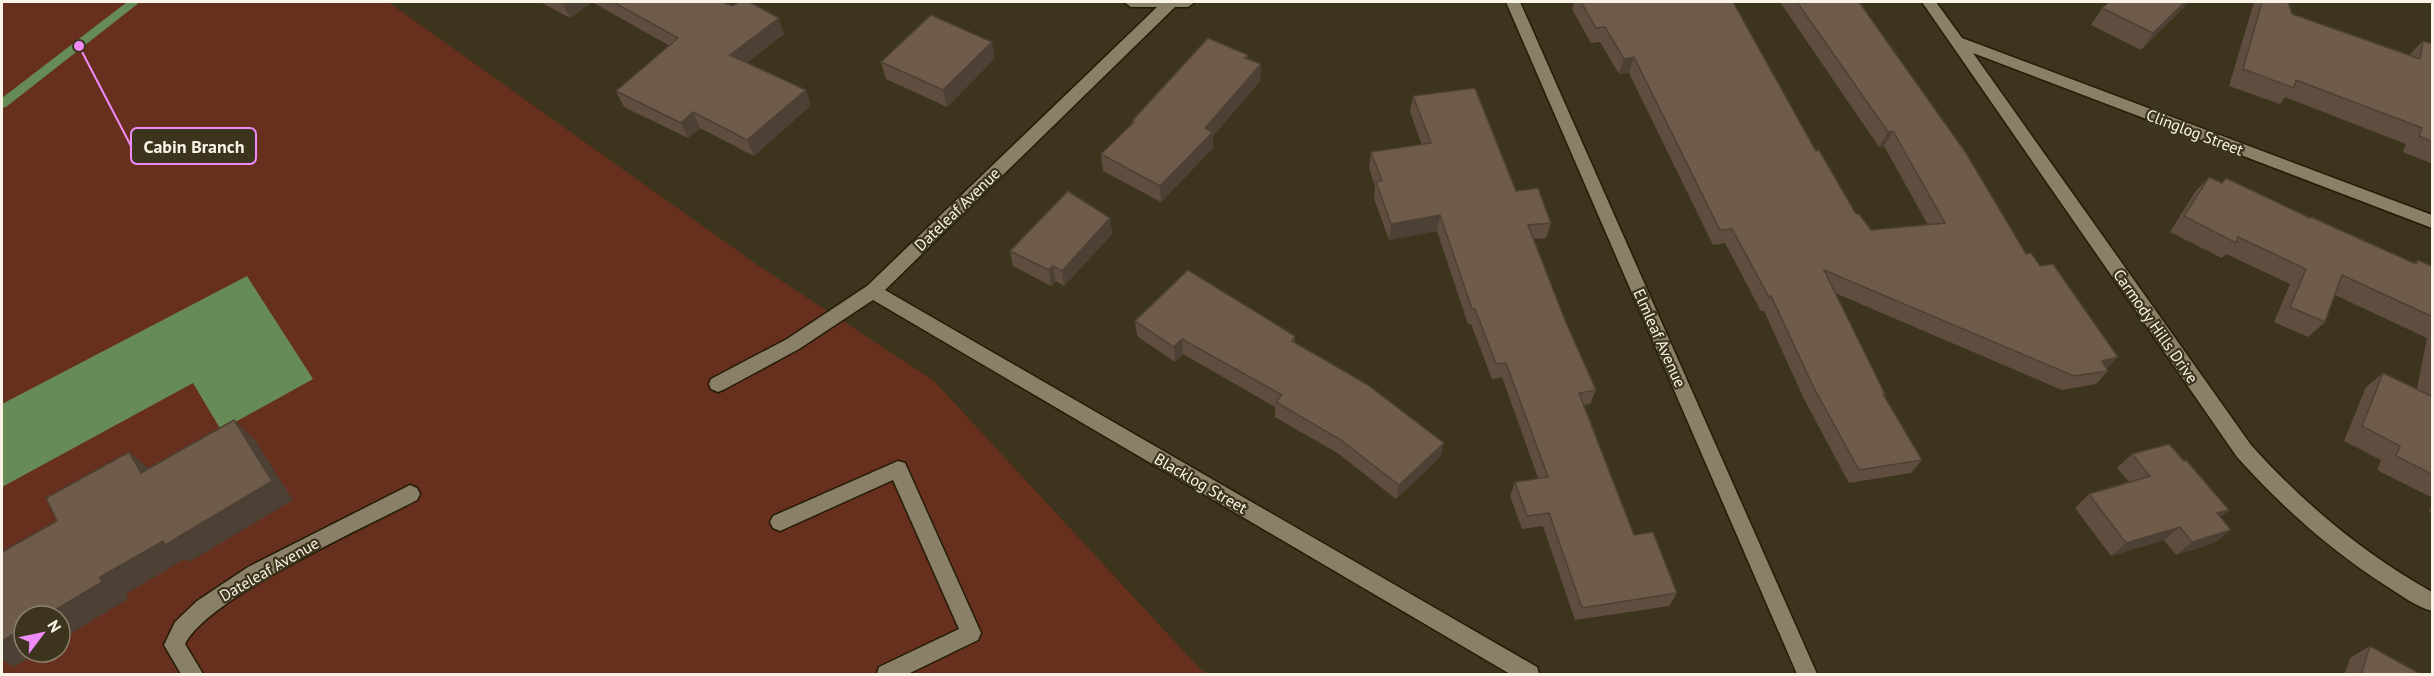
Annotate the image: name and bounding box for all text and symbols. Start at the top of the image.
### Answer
street label: Clinglog Street [2144,104,2247,160]
callout: Cabin Branch [131,128,256,164]
text: Cabin Branch [144,135,244,158]
street label: Dateleaf Avenue [910,163,1004,255]
street label: Carmody Hills Drive [2109,265,2203,387]
street label: Elmleaf Avenue [1629,286,1691,390]
street label: Blacklog Street [1151,448,1251,518]
street label: Dateleaf Avenue [216,532,322,606]
north arrow [12,604,72,664]
text: N [43,616,66,636]

